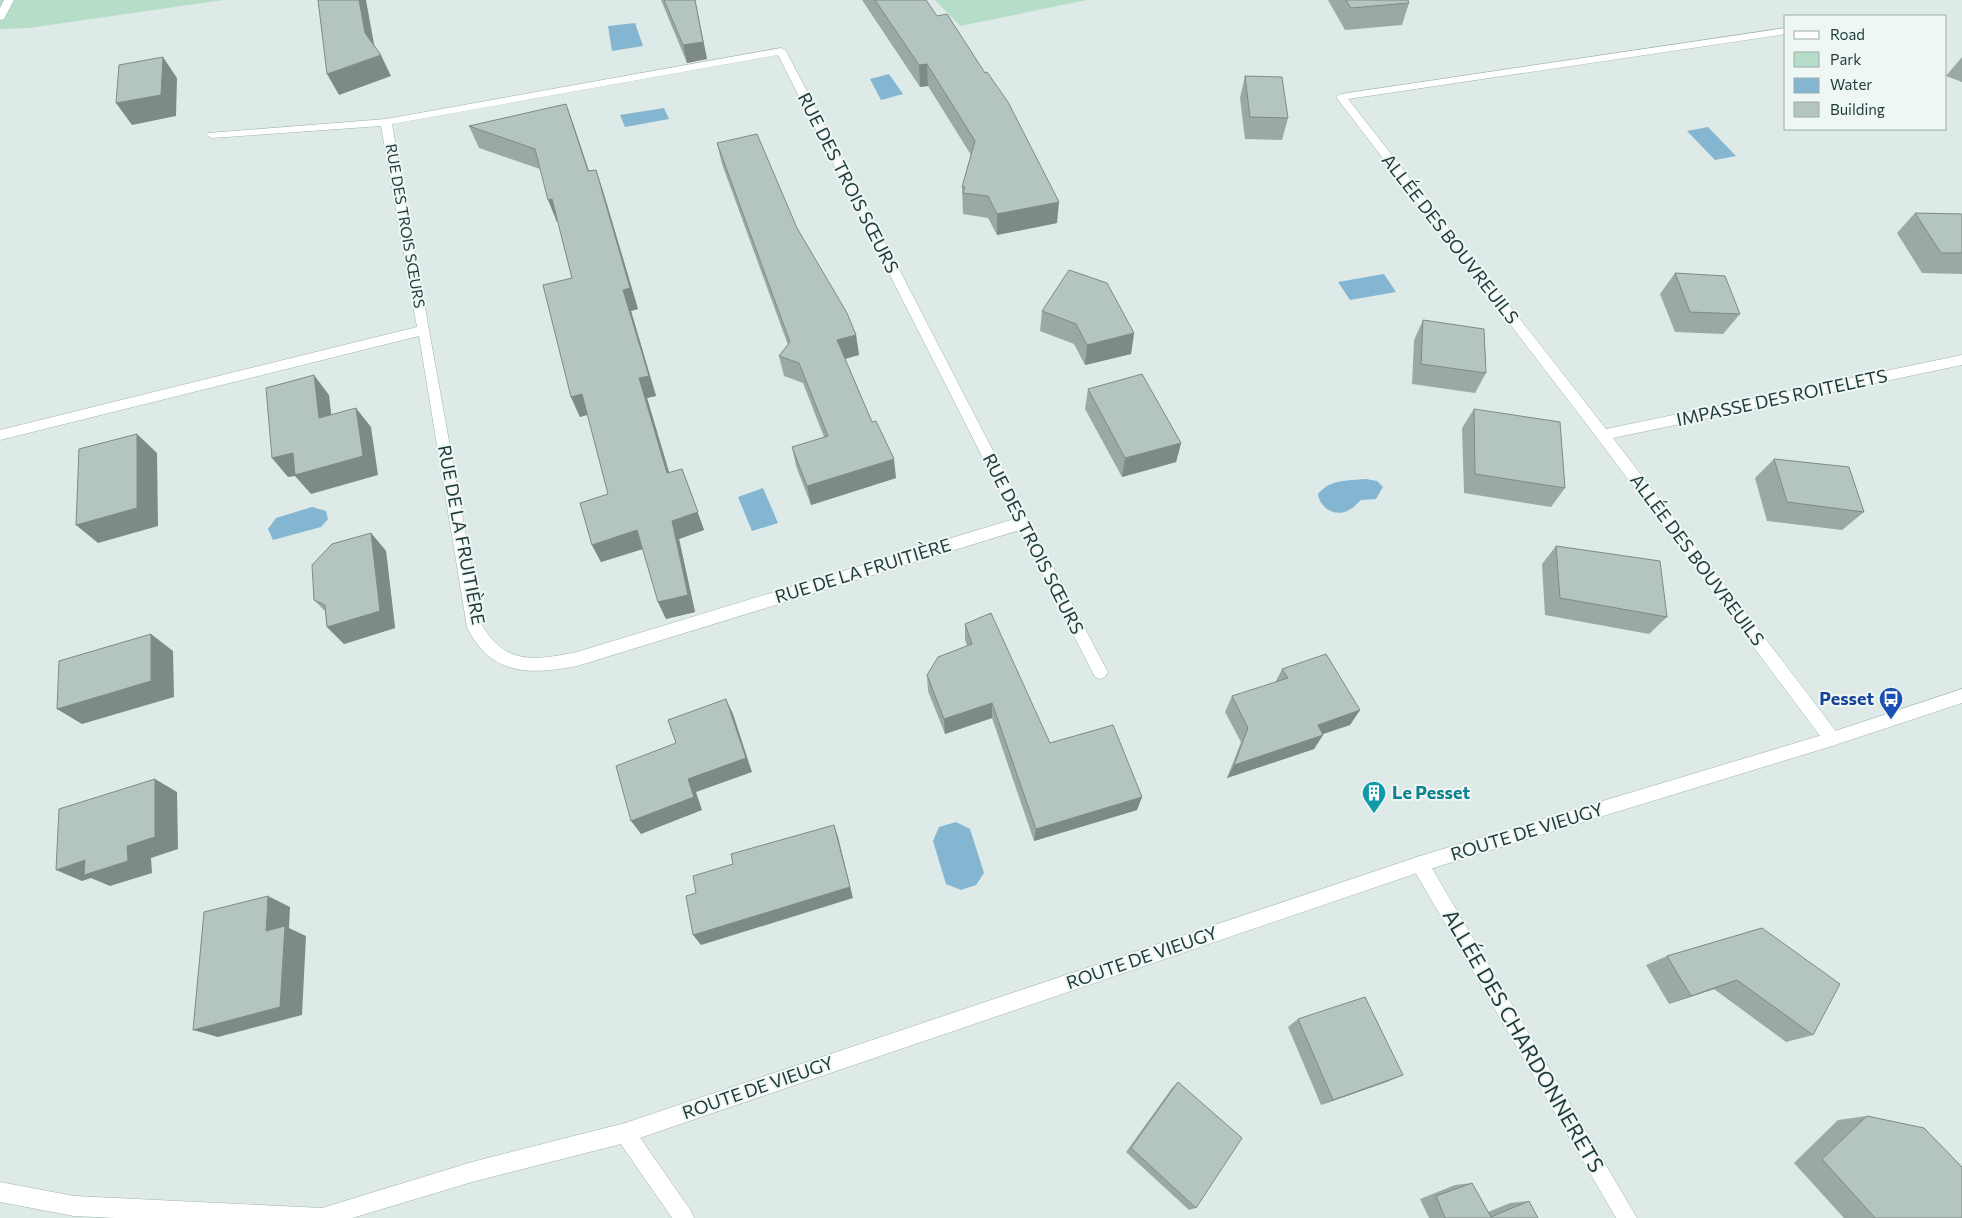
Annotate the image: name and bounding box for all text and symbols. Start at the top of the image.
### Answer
legend [1784,15,1947,130]
text: Road [1830,25,1865,43]
text: Park [1830,50,1861,68]
text: Water [1830,75,1872,93]
street label: RUE DES TROIS SŒURS [794,89,904,277]
text: Building [1830,100,1885,118]
street label: RUE DES TROIS SŒURS [383,142,429,310]
street label: ALLÉE DES BOUVREUILS [1378,149,1524,328]
street label: IMPASSE DES ROITELETS [1674,364,1889,430]
street label: RUE DE LA FRUITIÈRE [434,443,490,627]
street label: RUE DES TROIS SŒURS [979,450,1089,638]
street label: ALLÉE DES BOUVREUILS [1626,469,1770,650]
street label: RUE DE LA FRUITIÈRE [772,533,953,607]
bus stop icon: Pesset [1878,686,1904,720]
place label: Pesset [1819,687,1874,709]
building icon: Le Pesset [1361,780,1387,814]
place label: Le Pesset [1392,781,1470,803]
street label: ROUTE DE VIEUGY [1448,797,1606,865]
street label: ALLÉE DES CHARDONNERETS [1439,904,1610,1176]
street label: ROUTE DE VIEUGY [1063,921,1220,993]
street label: ROUTE DE VIEUGY [679,1051,836,1123]

